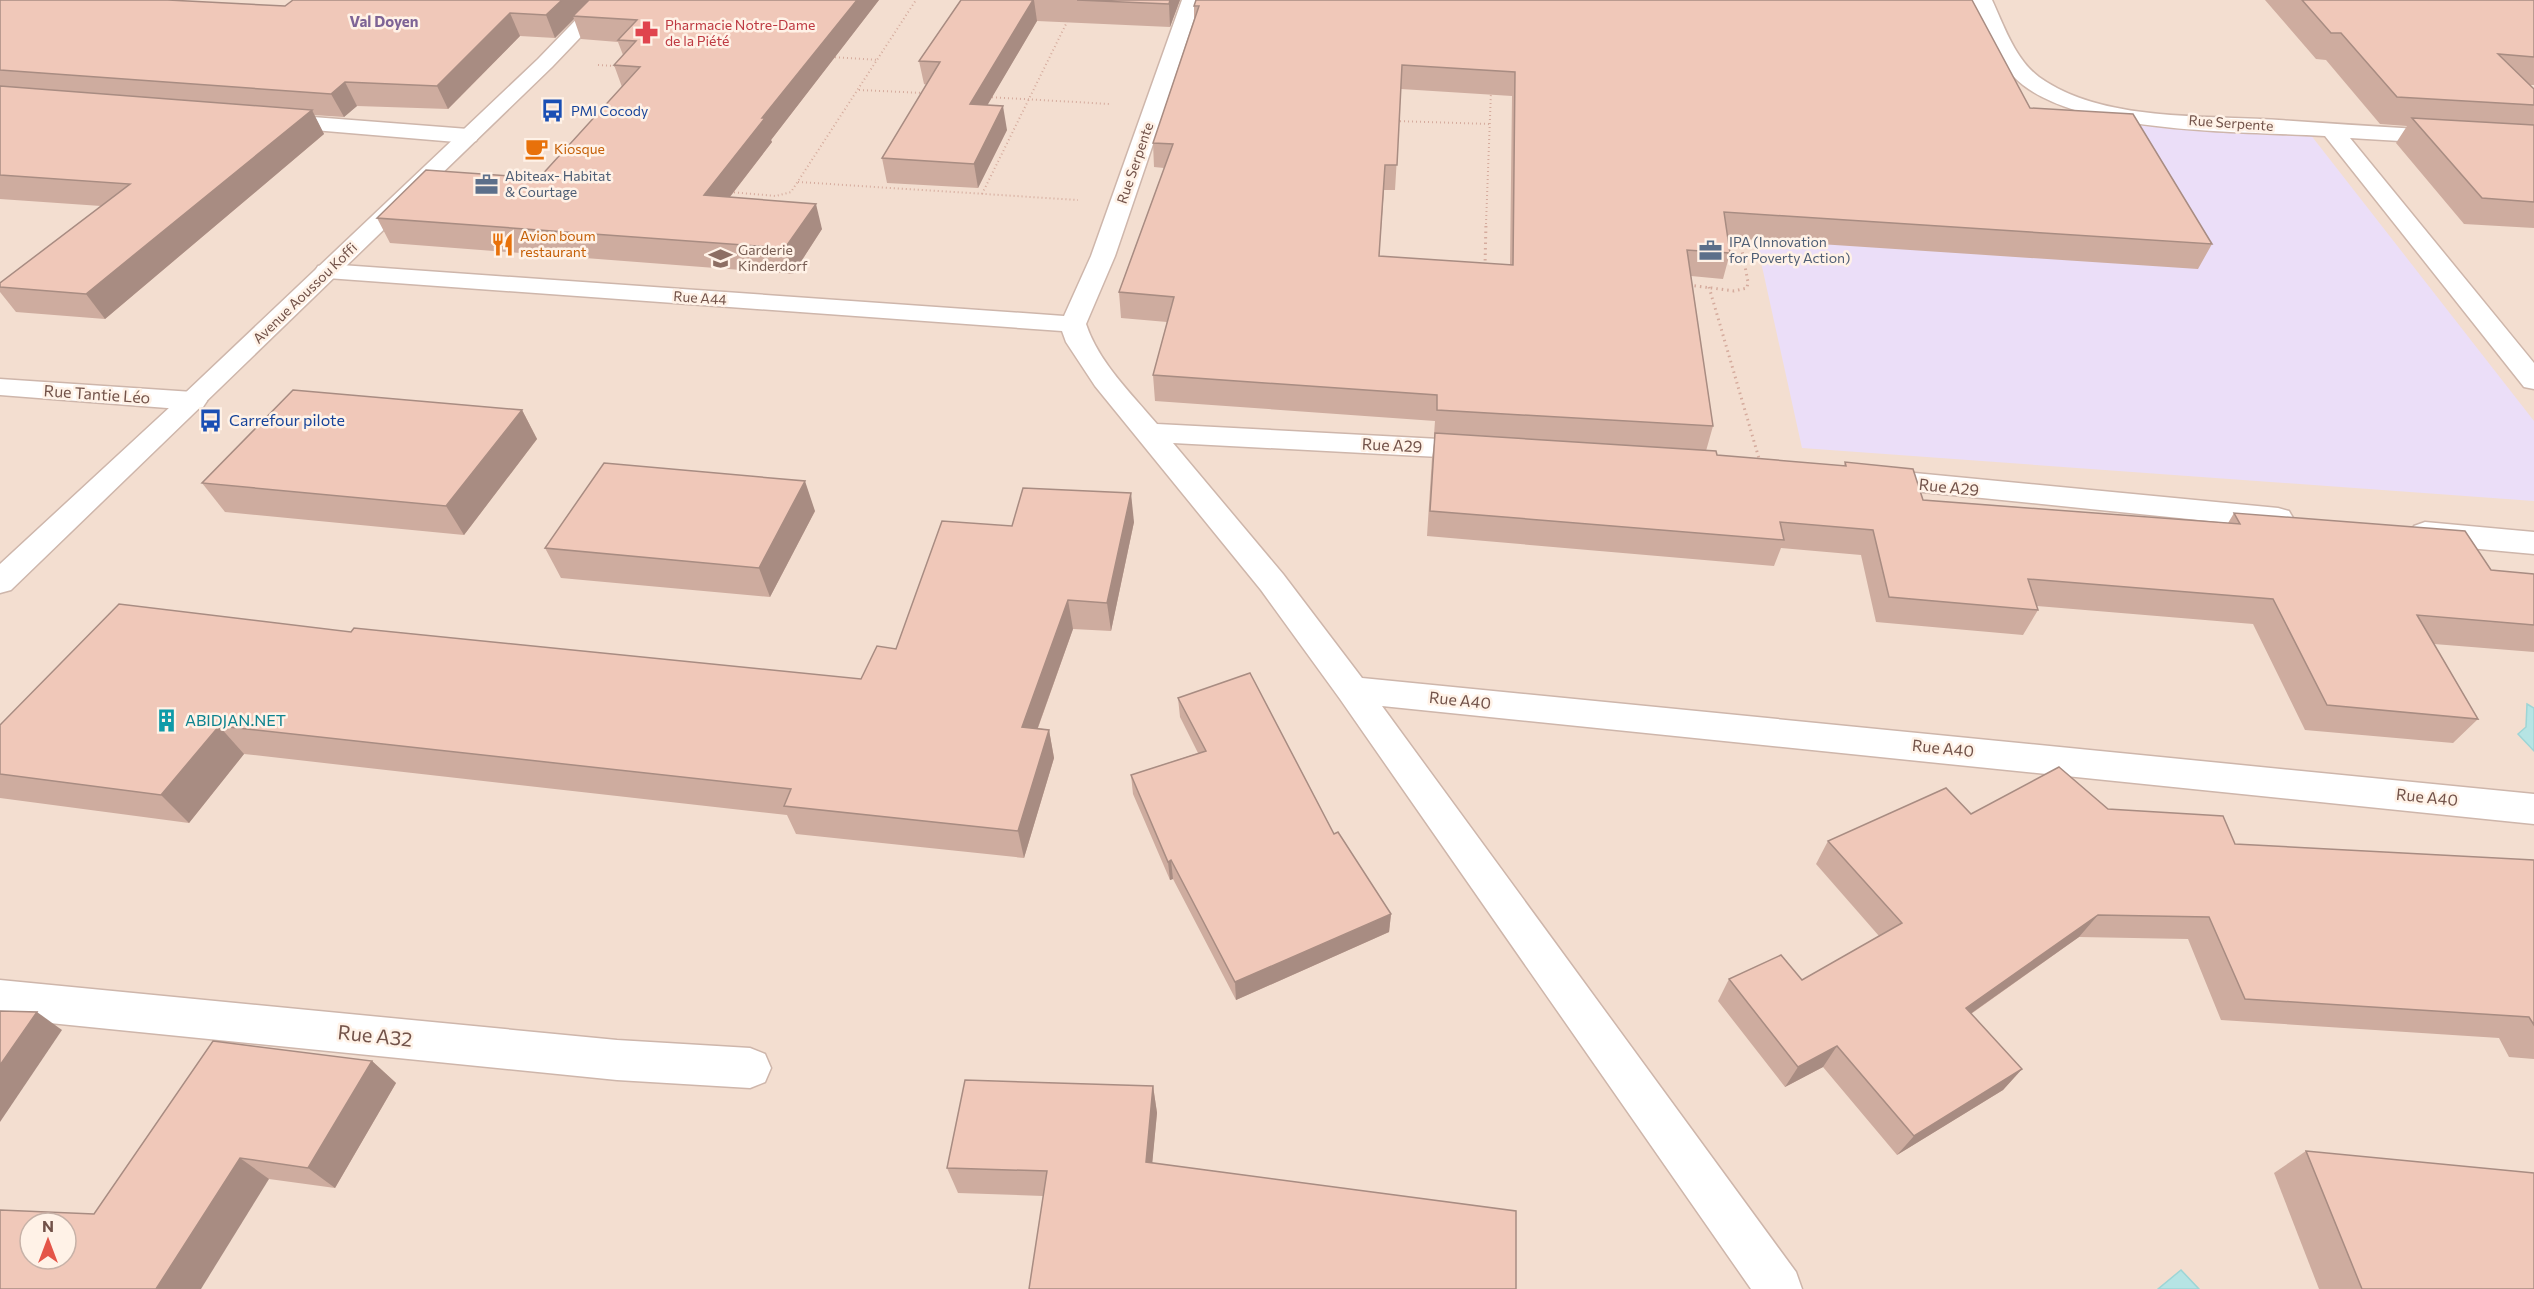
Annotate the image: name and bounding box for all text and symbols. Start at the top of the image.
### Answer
district label: Val Doyen [350,12,418,30]
place label: Pharmacie Notre-Dame de la Piété [665,16,815,49]
pharmacy icon: Pharmacie Notre-Dame de la Piété [634,20,660,46]
bus stop icon: PMI Cocody [540,98,566,124]
place label: PMI Cocody [571,102,648,119]
street label: Rue Serpente [2188,111,2274,134]
street label: Rue Serpente [1113,120,1156,206]
cafe icon: Kiosque [523,136,549,162]
place label: Kiosque [554,140,605,157]
place label: Abiteax- Habitat & Courtage [505,167,611,200]
office icon: Abiteax- Habitat & Courtage [474,171,500,197]
place label: Avion boum restaurant [520,227,596,260]
restaurant icon: Avion boum restaurant [489,231,515,257]
place label: IPA (Innovation for Poverty Action) [1729,233,1850,266]
office icon: IPA (Innovation for Poverty Action) [1698,237,1724,263]
street label: Avenue Aoussou Koffi [249,239,360,347]
place label: Garderie Kinderdorf [738,241,808,274]
school or university icon: Garderie Kinderdorf [707,245,733,271]
street label: Rue A44 [673,287,728,308]
street label: Rue Tantie Léo [43,380,151,407]
bus stop icon: Carrefour pilote [198,407,224,433]
place label: Carrefour pilote [229,410,345,429]
street label: Rue A29 [1361,433,1423,456]
street label: Rue A29 [1918,474,1980,499]
street label: Rue A40 [1428,687,1492,712]
building icon: ABIDJAN.NET [154,707,180,733]
place label: ABIDJAN.NET [185,710,286,729]
street label: Rue A40 [1911,735,1975,760]
street label: Rue A40 [2395,784,2459,809]
street label: Rue A32 [337,1019,414,1051]
north arrow [18,1211,78,1271]
text: N [42,1216,54,1235]

